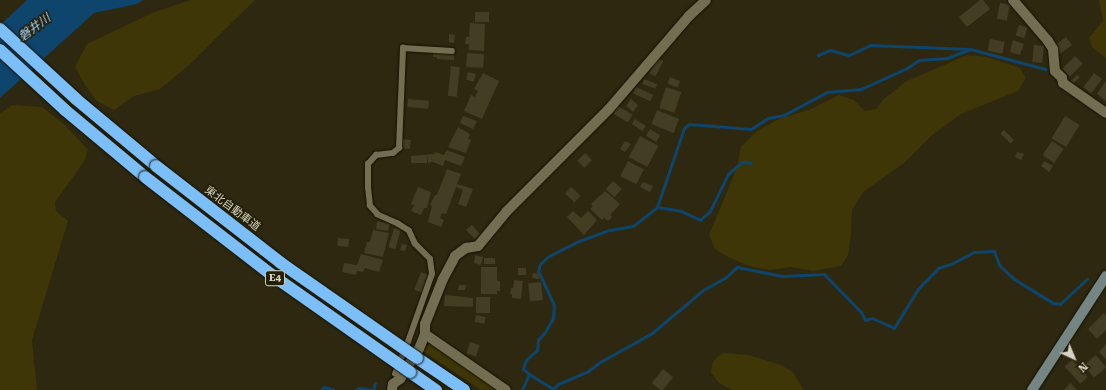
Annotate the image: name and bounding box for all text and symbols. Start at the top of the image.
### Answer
water label: 磐井川 [16,11,54,45]
street label: 東北自動車道 [202,184,262,234]
road number: E4 [264,270,286,286]
north arrow [1054,338,1094,378]
text: N [1075,359,1090,375]

